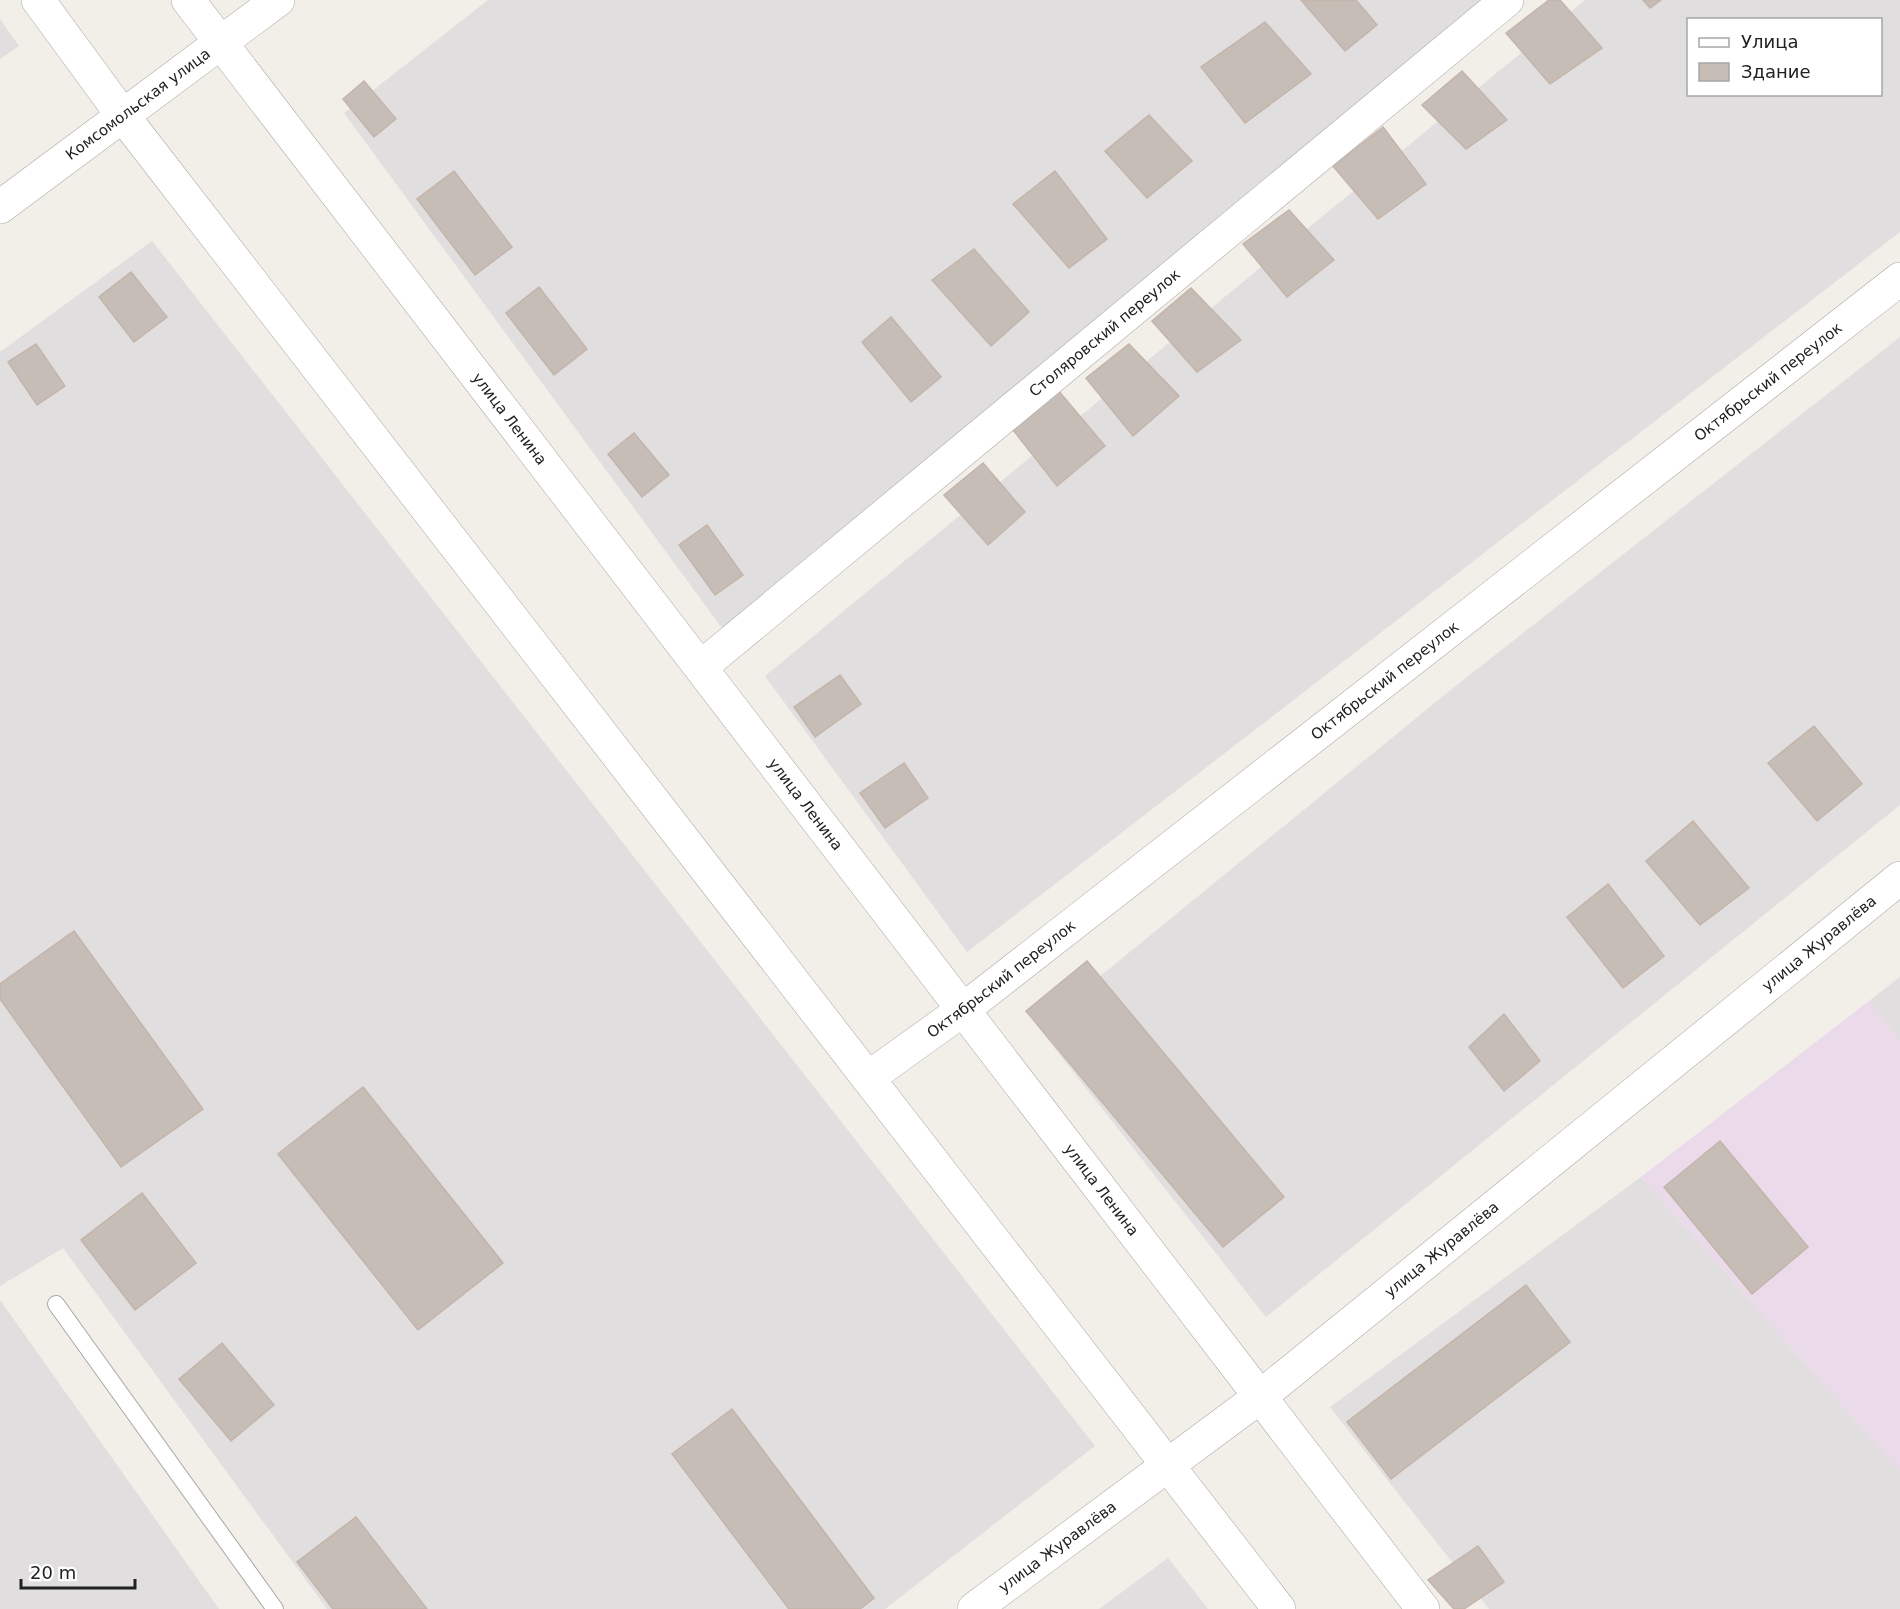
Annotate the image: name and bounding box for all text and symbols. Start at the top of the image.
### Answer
legend [1687,18,1882,96]
text: Улица [1741,31,1798,52]
street label: Комсомольская улица [62,45,214,164]
text: Здание [1741,61,1811,82]
street label: Столяровский переулок [1025,265,1184,401]
street label: Октябрьский переулок [1691,319,1846,445]
street label: улица Ленина [468,369,551,469]
street label: Октябрьский переулок [1307,618,1462,744]
street label: улица Ленина [764,755,846,854]
street label: улица Журавлёва [1758,892,1880,995]
street label: Октябрьский переулок [923,916,1079,1042]
street label: улица Ленина [1060,1140,1142,1240]
street label: улица Журавлёва [1381,1198,1502,1301]
street label: улица Журавлёва [995,1497,1120,1597]
scale bar [21,1552,135,1590]
text: 20 m [30,1562,76,1583]

